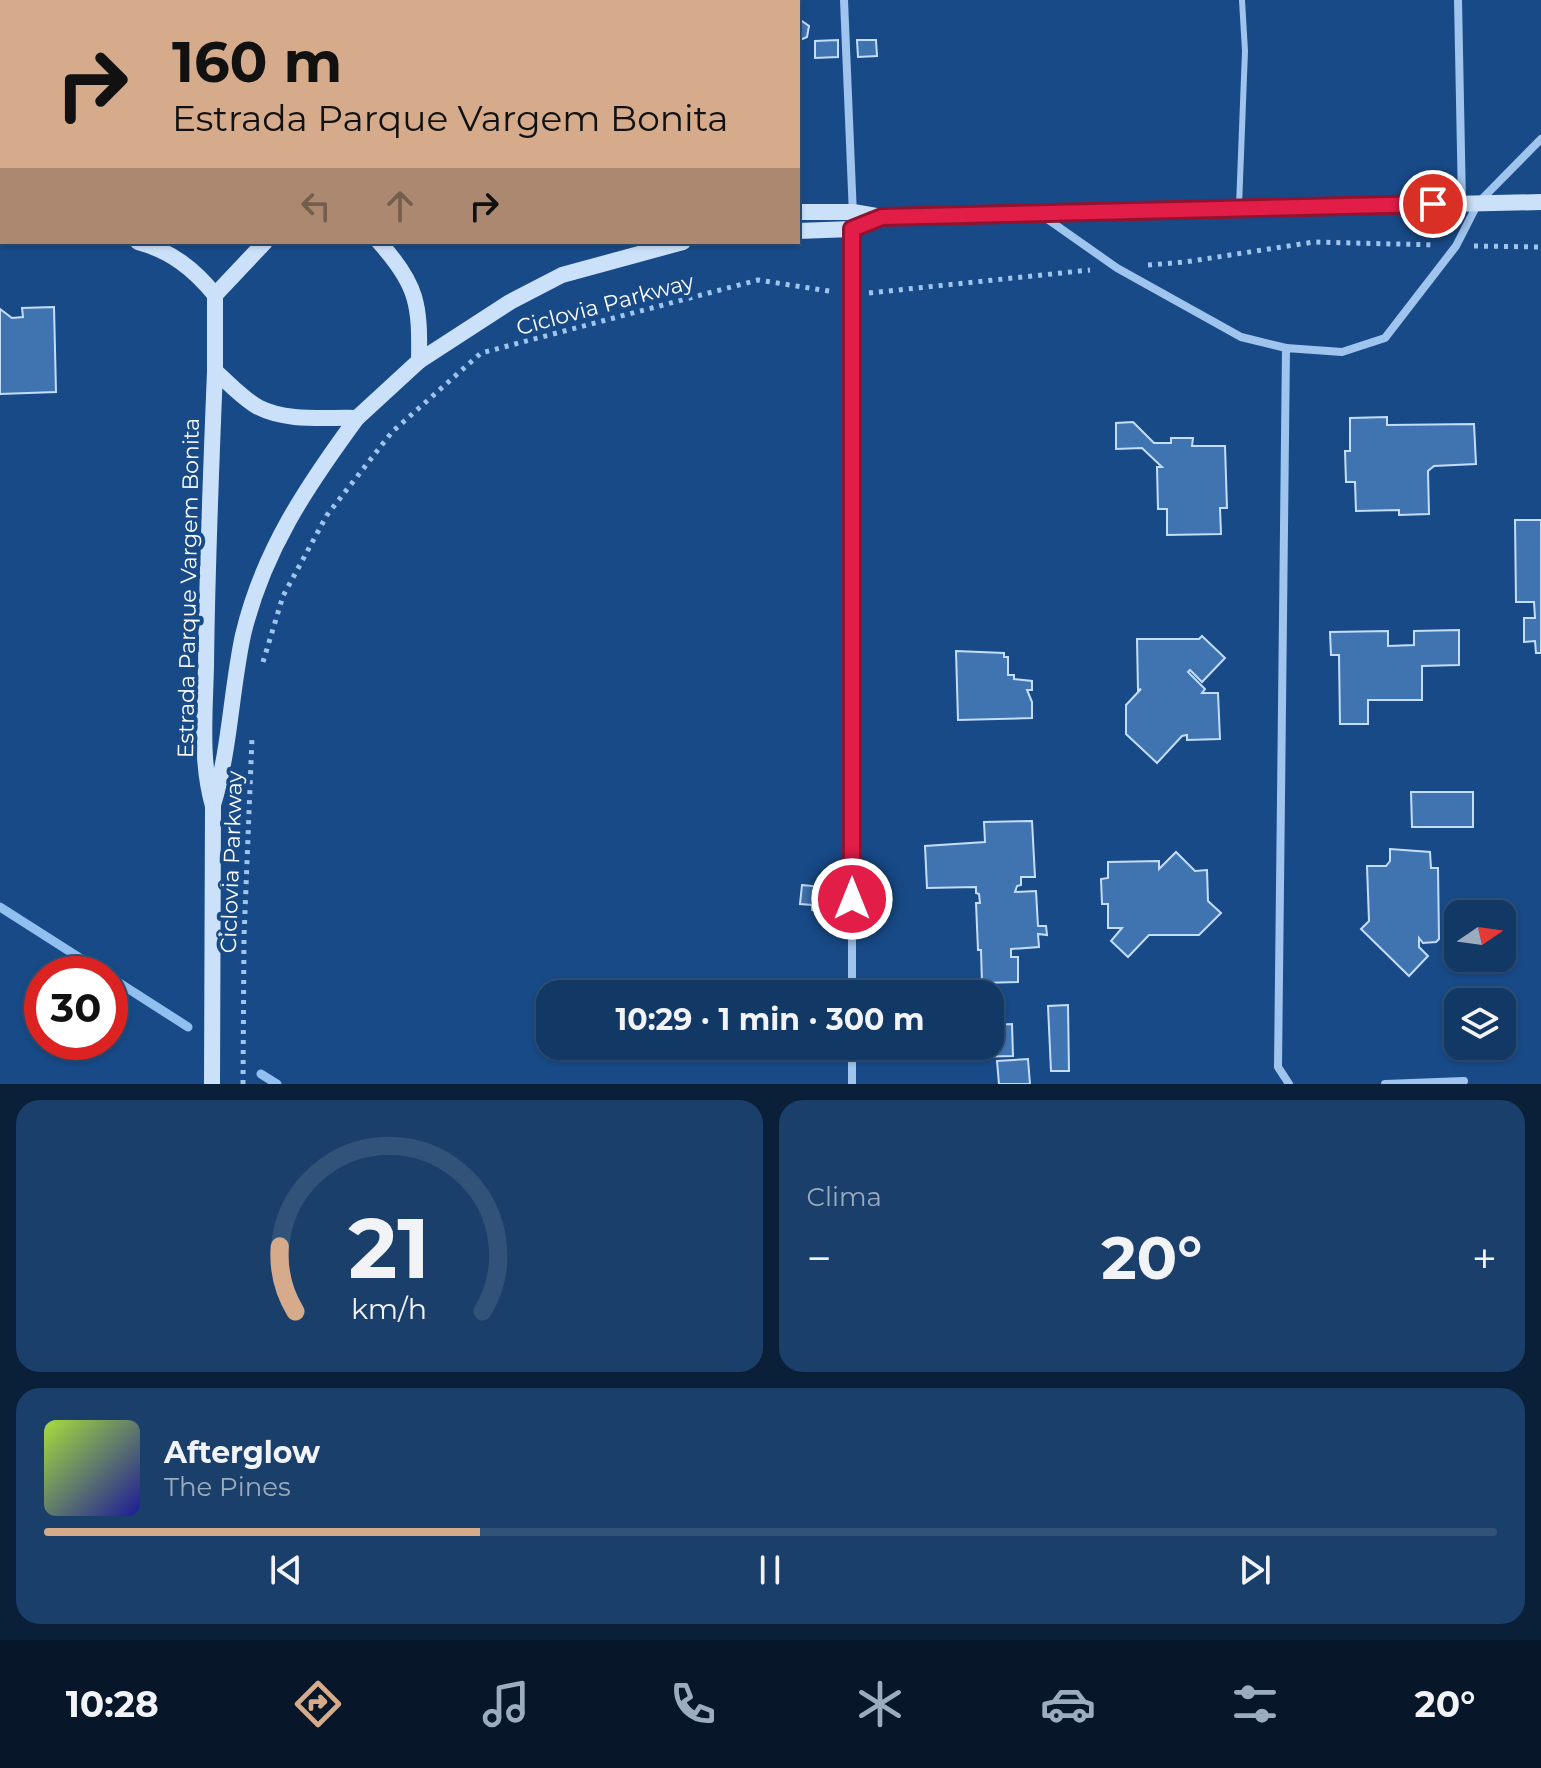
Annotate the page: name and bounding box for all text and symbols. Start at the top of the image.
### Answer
text: 160 m [172,28,342,96]
icon: right [40,32,144,136]
text: Estrada Parque Vargem Bonita [172,96,729,140]
pin [1399,170,1467,238]
icon: arrive [1411,182,1455,226]
icon: left [294,184,338,228]
icon: ahead [378,184,422,228]
icon: right [462,184,506,228]
street label: Ciclovia Parkway [513,268,697,341]
street label: Estrada Parque Vargem Bonita [172,418,205,758]
street label: Ciclovia Parkway [215,770,248,954]
position arrow [810,857,894,941]
north arrow [1444,900,1516,972]
map controls [1444,900,1516,1060]
speed limit sign: 30 [24,956,128,1060]
button: layers [1444,988,1516,1060]
text: 10:29 · 1 min · 300 m [616,1001,924,1038]
text: Clima [807,1181,882,1213]
text: 21 [348,1197,430,1299]
text: 20° [1101,1221,1202,1294]
text: − [807,1231,832,1285]
text: + [1472,1231,1497,1285]
text: km/h [351,1291,427,1326]
text: Afterglow [164,1434,320,1471]
text: The Pines [164,1471,291,1503]
icon: previous [264,1548,308,1592]
icon: pause [748,1548,792,1592]
icon: next [1233,1548,1277,1592]
icon: directions [290,1676,346,1732]
icon: music [478,1676,534,1732]
icon: phone [665,1676,721,1732]
icon: climate [852,1676,908,1732]
icon: car [1040,1676,1096,1732]
icon: filters [1227,1676,1283,1732]
text: 10:28 [66,1682,159,1726]
text: 20° [1415,1682,1475,1726]

